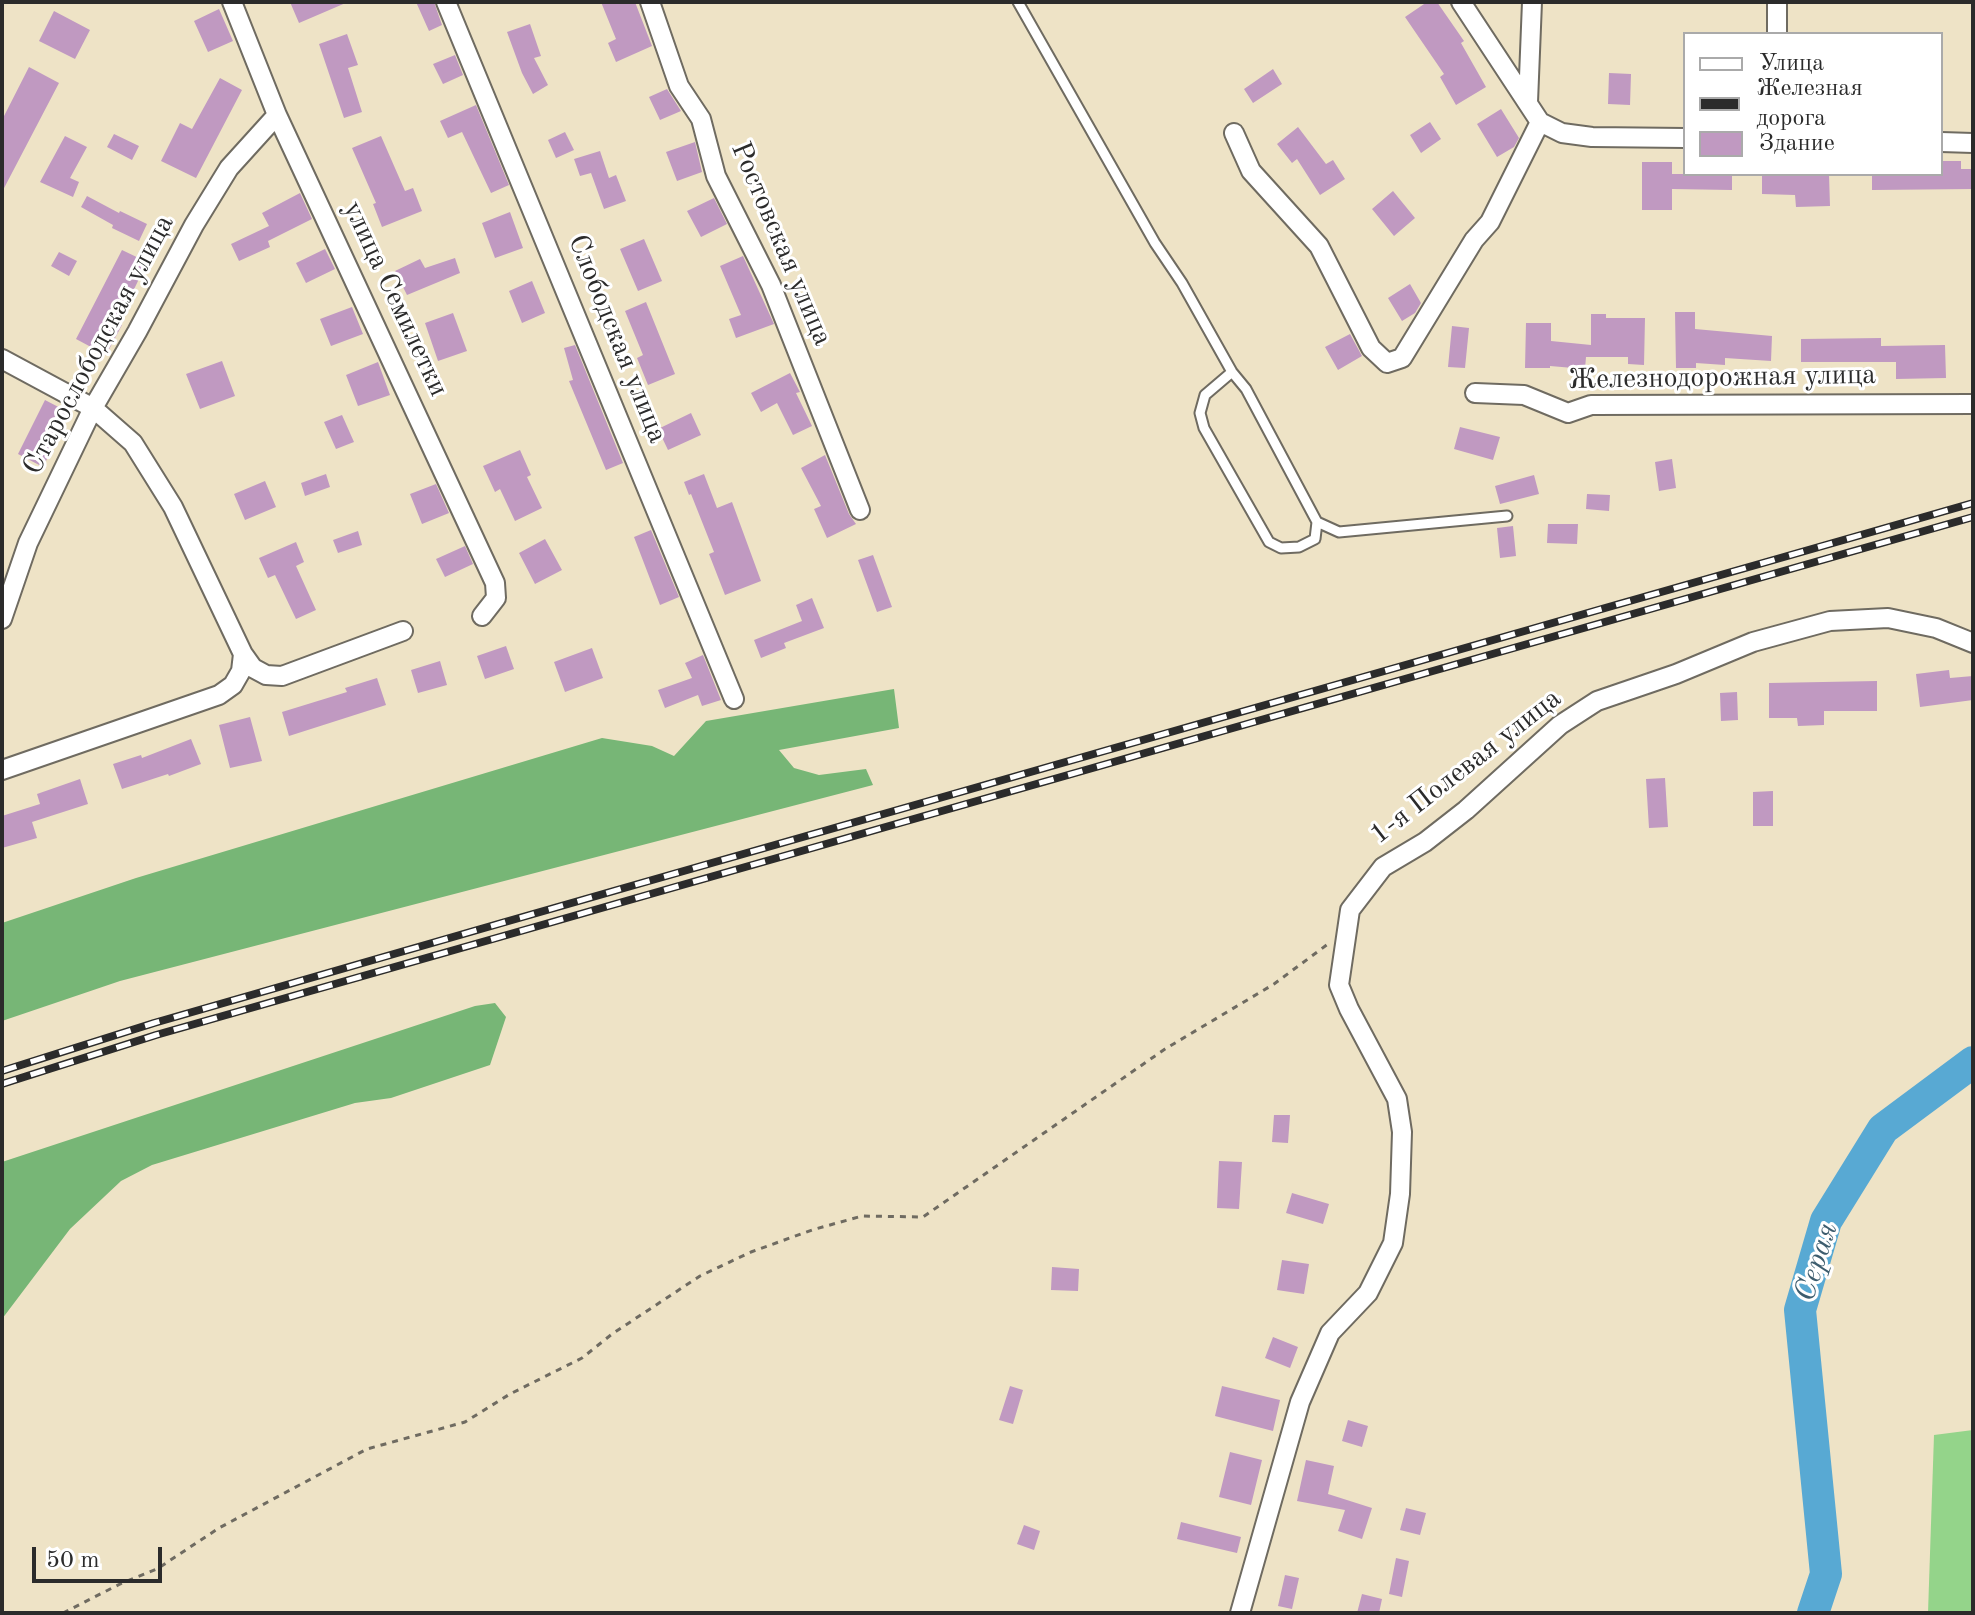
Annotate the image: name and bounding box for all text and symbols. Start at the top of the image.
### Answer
legend [1683,32,1943,176]
text: Улица [1759,52,1824,76]
text: Железная дорога [1756,77,1863,131]
text: Здание [1759,132,1835,156]
street label: Ростовская улица [723,137,839,351]
street label: улица Семилетки [335,196,455,402]
street label: Старослободская улица [16,209,182,481]
street label: Слободская улица [560,230,674,448]
street label: Железнодорожная улица [1568,359,1876,397]
street label: 1-я Полевая улица [1364,682,1568,852]
water label: Серая [1787,1218,1847,1306]
scale bar [36,1531,166,1581]
text: 50 m [46,1549,100,1573]

